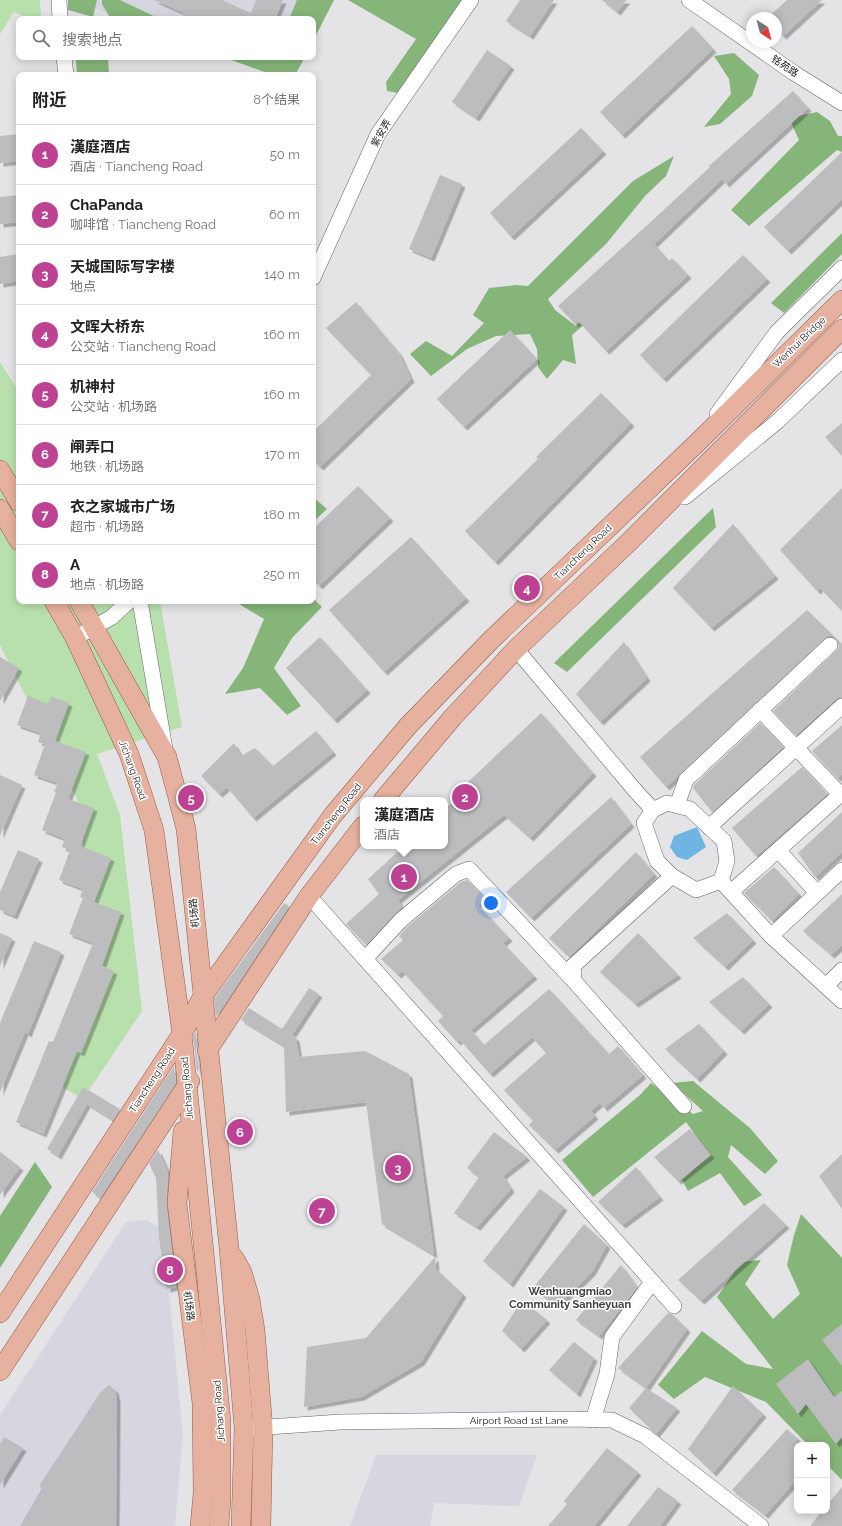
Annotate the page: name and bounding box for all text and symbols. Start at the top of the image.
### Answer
north arrow [746,12,782,48]
search box [16,16,316,60]
icon: search [30,27,52,49]
text: 搜索地点 [62,31,122,49]
street label: 铭苑路 [769,53,801,79]
text: 附近 [32,90,66,110]
text: 8个结果 [253,92,300,107]
street label: 紫安弄 [369,117,393,149]
text: 漢庭酒店 [70,138,130,156]
text: 1 [42,147,48,162]
text: 50 m [270,147,300,162]
text: 酒店 · Tiancheng Road [70,159,203,174]
text: ChaPanda [70,196,143,214]
text: 2 [41,207,49,222]
text: 60 m [269,207,300,222]
text: 咖啡馆 · Tiancheng Road [70,217,216,232]
text: 天城国际写字楼 [70,258,175,276]
text: 3 [41,267,49,282]
text: 140 m [264,267,300,282]
text: 地点 [70,279,96,294]
street label: Wenhui Bridge [770,314,828,370]
text: 文晖大桥东 [70,318,145,336]
text: 4 [41,327,49,342]
text: 160 m [263,327,300,342]
text: 公交站 · Tiancheng Road [70,339,216,354]
text: 机神村 [70,378,115,396]
text: 5 [41,387,49,402]
text: 160 m [263,387,300,402]
text: 公交站 · 机场路 [70,399,157,414]
text: 闸弄口 [70,438,115,456]
text: 6 [41,447,49,462]
text: 170 m [264,447,300,462]
text: 地铁 · 机场路 [70,459,144,474]
text: 衣之家城市广场 [70,498,175,516]
text: 7 [41,507,49,522]
text: 180 m [264,507,300,522]
text: 超市 · 机场路 [70,519,144,534]
street label: Tiancheng Road [552,522,614,582]
text: A [70,556,80,574]
text: 8 [41,567,49,582]
text: 250 m [263,567,300,582]
pin: 4 [514,573,540,603]
text: 地点 · 机场路 [70,577,144,592]
street label: Jichang Road [117,739,149,801]
street label: Tiancheng Road [308,781,364,847]
pin: 2 [452,782,478,812]
pin: 5 [178,783,204,813]
popup [360,797,448,849]
text: 漢庭酒店 [374,806,434,824]
text: 酒店 [374,827,400,842]
pin: 1 [391,862,417,892]
your location [481,893,501,913]
street label: 机场路 [187,898,201,928]
street label: Tiancheng Road [127,1045,177,1115]
street label: Jichang Road [179,1056,195,1120]
pin: 6 [227,1117,253,1147]
pin: 3 [385,1153,411,1183]
pin: 7 [309,1196,335,1226]
pin: 8 [157,1255,183,1285]
district label: Wenhuangmiao Community Sanheyuan [509,1285,631,1311]
street label: 机场路 [182,1290,196,1322]
street label: Jichang Road [211,1380,227,1442]
street label: Airport Road 1st Lane [470,1415,568,1426]
map controls [794,1442,830,1514]
button: + [794,1442,830,1478]
button: − [794,1478,830,1514]

